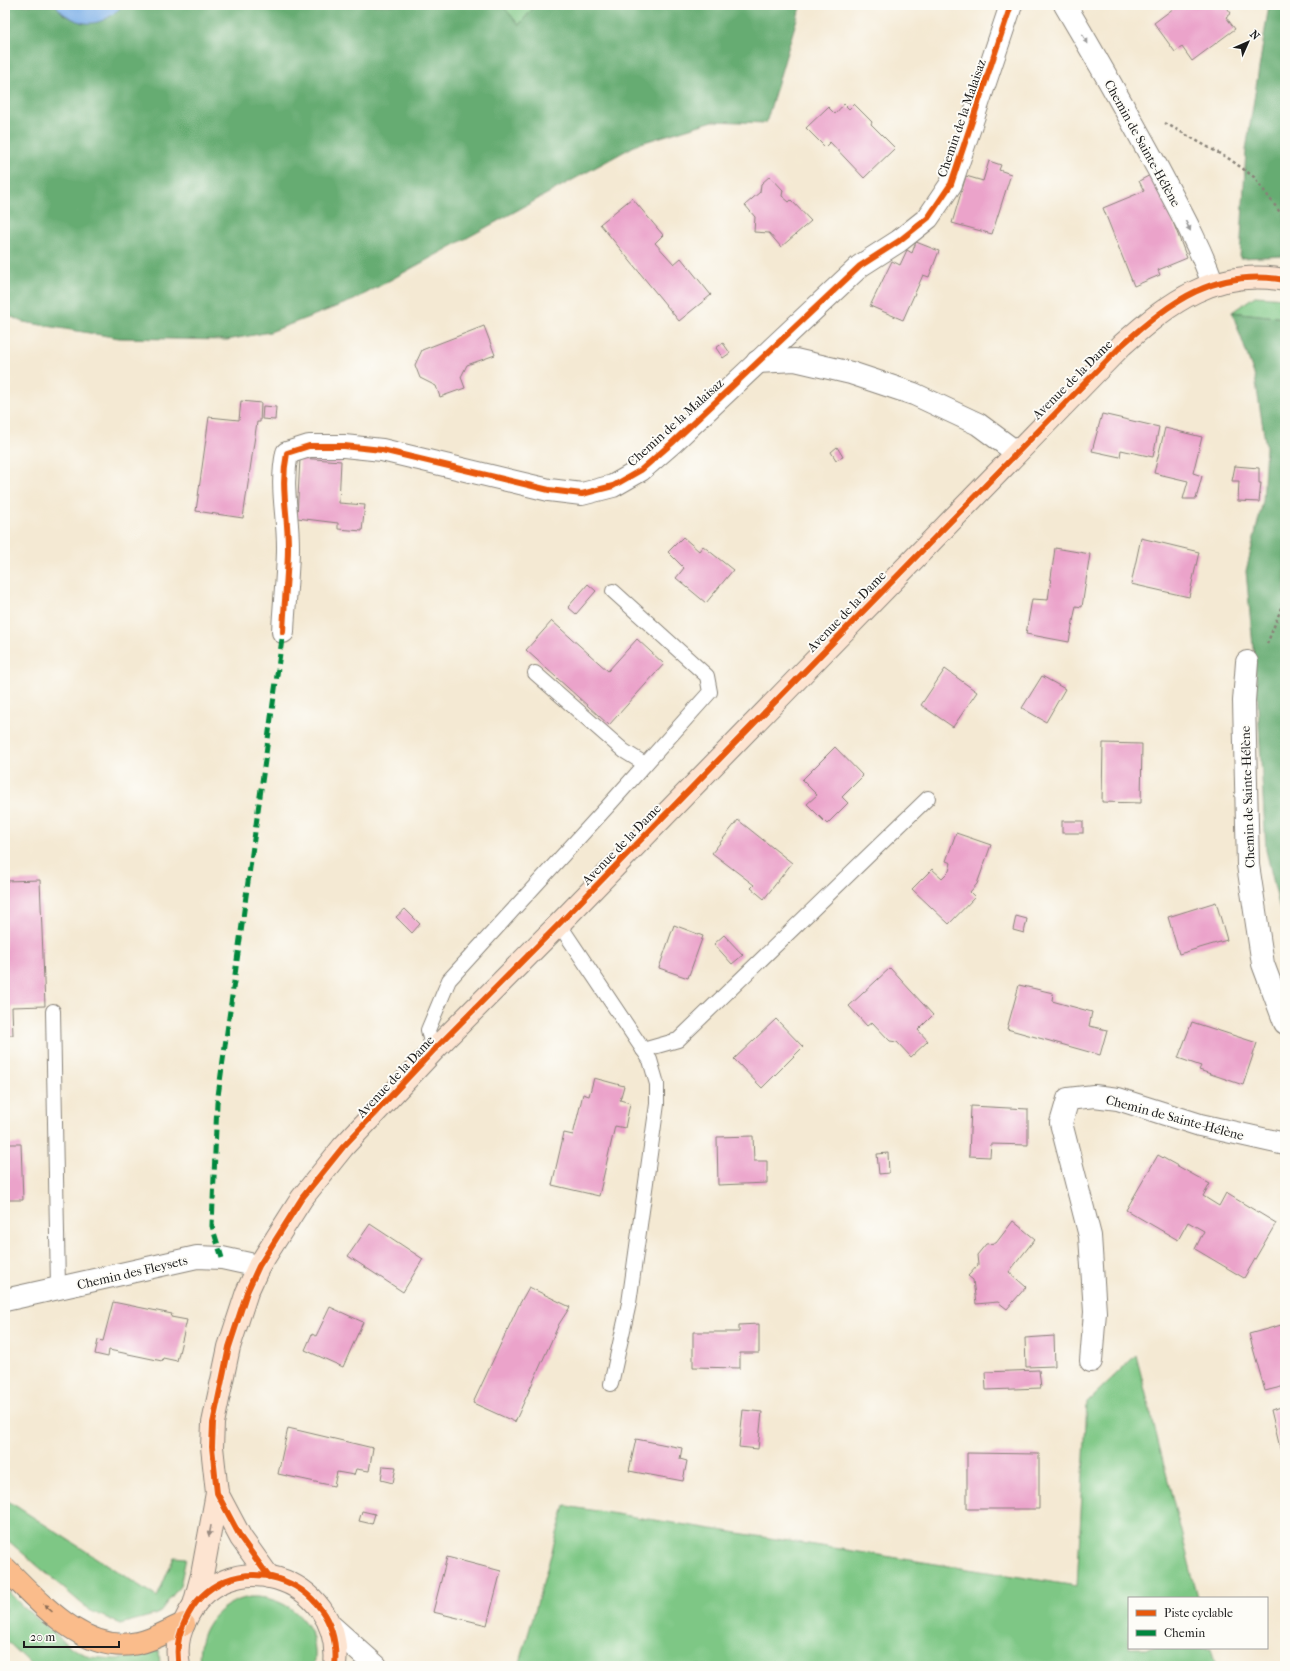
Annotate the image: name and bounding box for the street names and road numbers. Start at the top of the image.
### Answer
street label: Chemin de la Malaisaz [934,57,989,179]
street label: Chemin de Sainte-Hélène [1101,77,1184,210]
street label: Avenue de la Dame [1029,336,1116,423]
street label: Chemin de la Malaisaz [624,375,727,469]
street label: Avenue de la Dame [803,567,889,656]
street label: Chemin de Sainte-Hélène [1237,725,1257,868]
street label: Avenue de la Dame [578,800,664,889]
street label: Avenue de la Dame [353,1032,438,1121]
street label: Chemin de Sainte-Hélène [1104,1092,1246,1143]
street label: Chemin des Fleysets [75,1252,189,1292]

